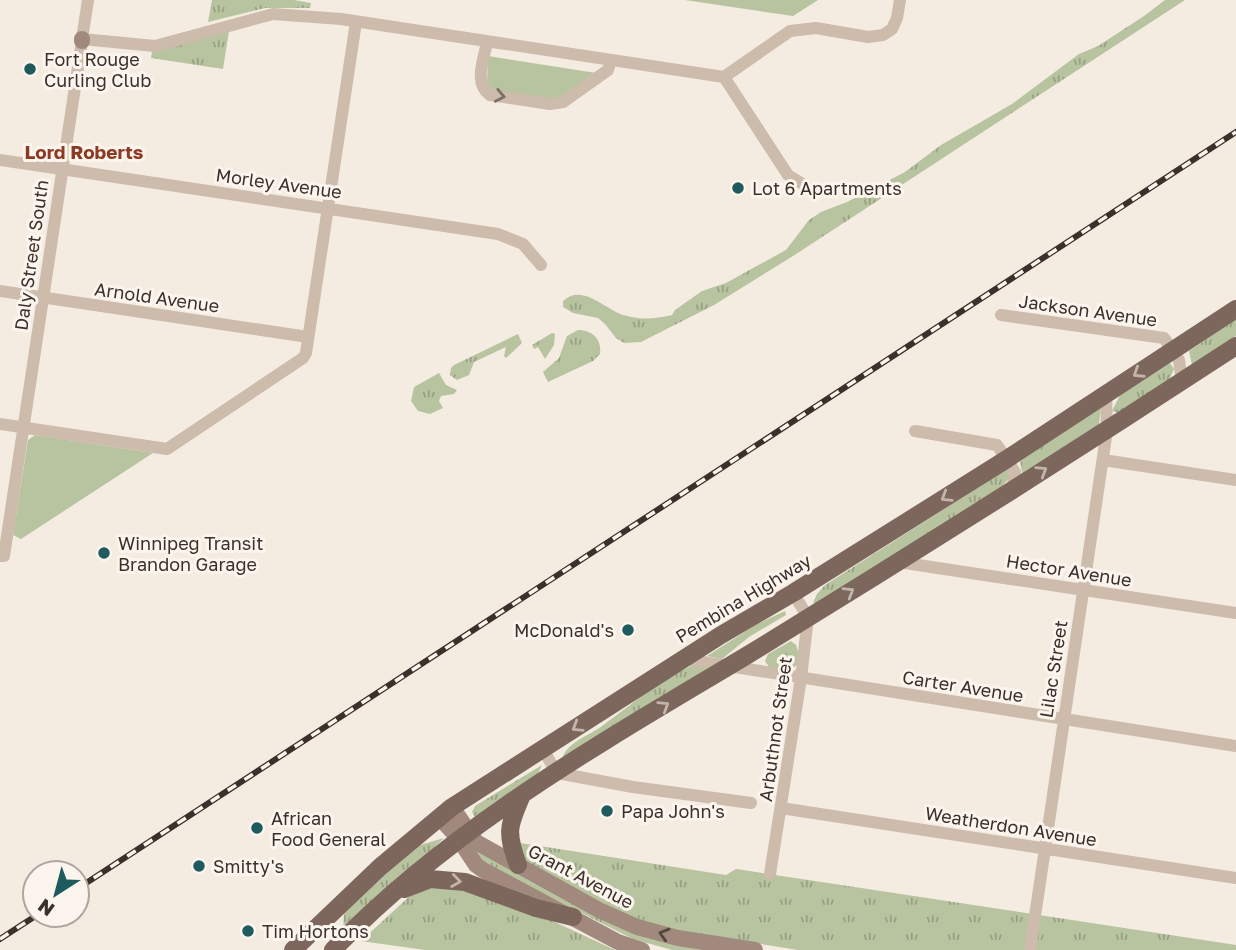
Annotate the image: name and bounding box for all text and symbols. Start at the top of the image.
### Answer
place label: Fort Rouge Curling Club [44,48,151,91]
marker: Fort Rouge Curling Club [22,61,38,77]
one-way arrow [494,88,506,103]
district label: Lord Roberts [24,140,144,163]
street label: Morley Avenue [215,163,343,203]
place label: Lot 6 Apartments [752,177,902,199]
street label: Daly Street South [10,178,52,332]
marker: Lot 6 Apartments [730,180,746,196]
street label: Arnold Avenue [93,277,221,317]
street label: Jackson Avenue [1017,289,1159,331]
one-way arrow [1132,365,1145,378]
one-way arrow [1034,467,1047,480]
one-way arrow [941,488,954,501]
place label: Winnipeg Transit Brandon Garage [118,532,263,575]
marker: Winnipeg Transit Brandon Garage [96,545,112,561]
street label: Pembina Highway [671,549,815,647]
street label: Hector Avenue [1005,549,1133,591]
one-way arrow [841,587,854,600]
place label: McDonald's [514,619,614,641]
street label: Lilac Street [1034,619,1072,719]
marker: McDonald's [620,622,636,638]
street label: Arbuthnot Street [754,655,796,803]
street label: Carter Avenue [901,666,1025,706]
one-way arrow [656,702,669,715]
one-way arrow [571,718,584,731]
place label: Papa John's [621,800,725,822]
street label: Weatherdon Avenue [924,802,1098,850]
marker: Papa John's [599,803,615,819]
place label: African Food General [271,807,386,850]
marker: African Food General [249,820,265,836]
street label: Grant Avenue [525,839,637,913]
place label: Smitty's [213,855,284,877]
marker: Smitty's [191,858,207,874]
north arrow [21,859,91,929]
one-way arrow [450,873,462,888]
text: N [33,895,58,922]
place label: Tim Hortons [262,920,369,942]
marker: Tim Hortons [240,923,256,939]
one-way arrow [658,928,670,943]

